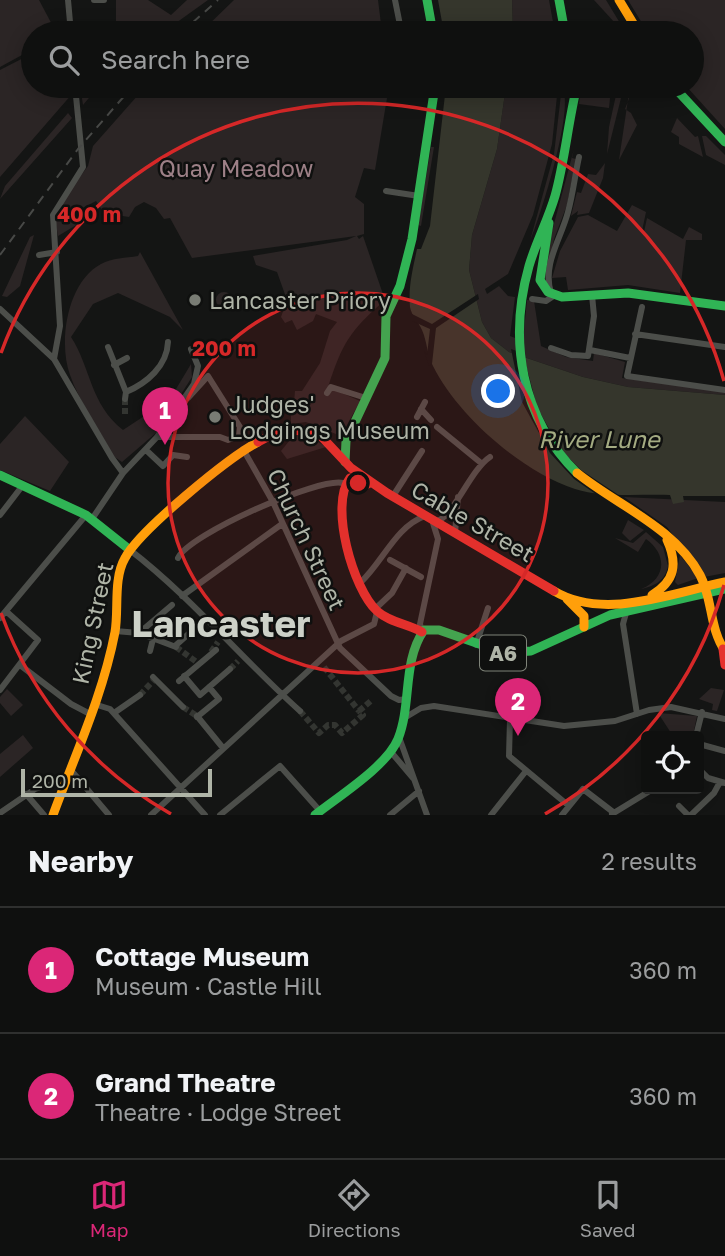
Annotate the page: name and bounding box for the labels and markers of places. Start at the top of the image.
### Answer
place label: Lancaster Priory [209,286,391,314]
marker: Lancaster Priory [187,292,203,308]
pin: 1 [142,387,188,445]
place label: Judges' Lodgings Museum [229,390,430,444]
marker: Judges' Lodgings Museum [207,409,223,425]
centre of rings [346,471,370,495]
pin: 2 [495,678,541,736]

